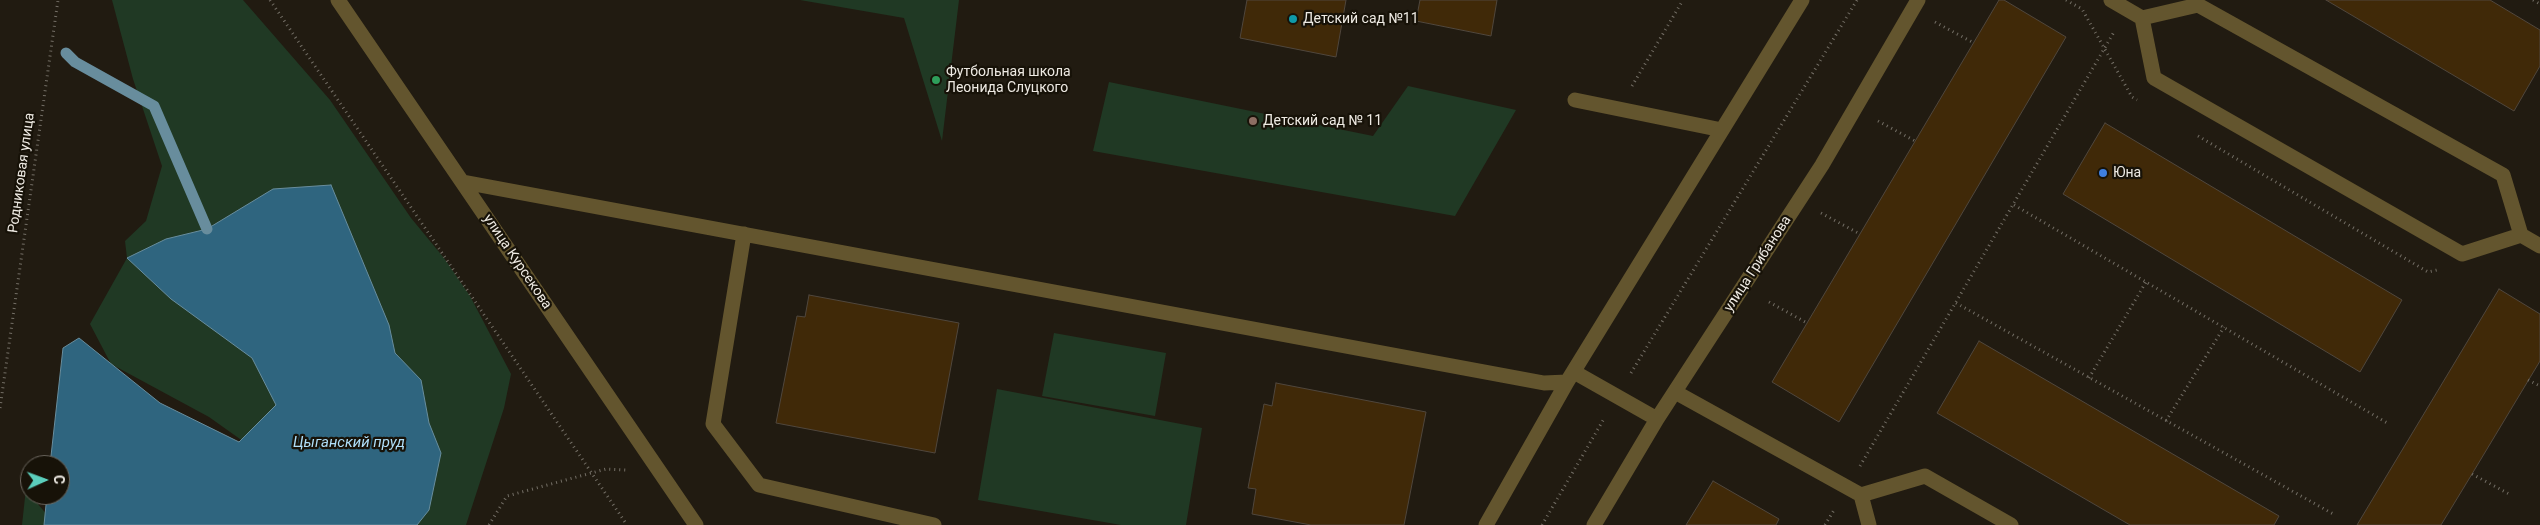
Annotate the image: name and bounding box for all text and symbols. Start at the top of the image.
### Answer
place label: Детский сад №11 [1303,11,1419,27]
marker: Детский сад №11 [1287,13,1299,25]
place label: Футбольная школа Леонида Слуцкого [946,64,1071,96]
marker: Футбольная школа Леонида Слуцкого [930,74,942,86]
street label: Родниковая улица [5,112,39,234]
place label: Детский сад № 11 [1263,113,1382,129]
marker: Детский сад № 11 [1247,115,1259,127]
place label: Юна [2113,165,2141,181]
marker: Юна [2097,167,2109,179]
street label: улица Курсекова [479,211,555,313]
street label: улица Грибанова [1721,213,1795,315]
water label: Цыганский пруд [293,434,405,452]
north arrow [20,455,70,505]
text: С [51,475,67,484]

